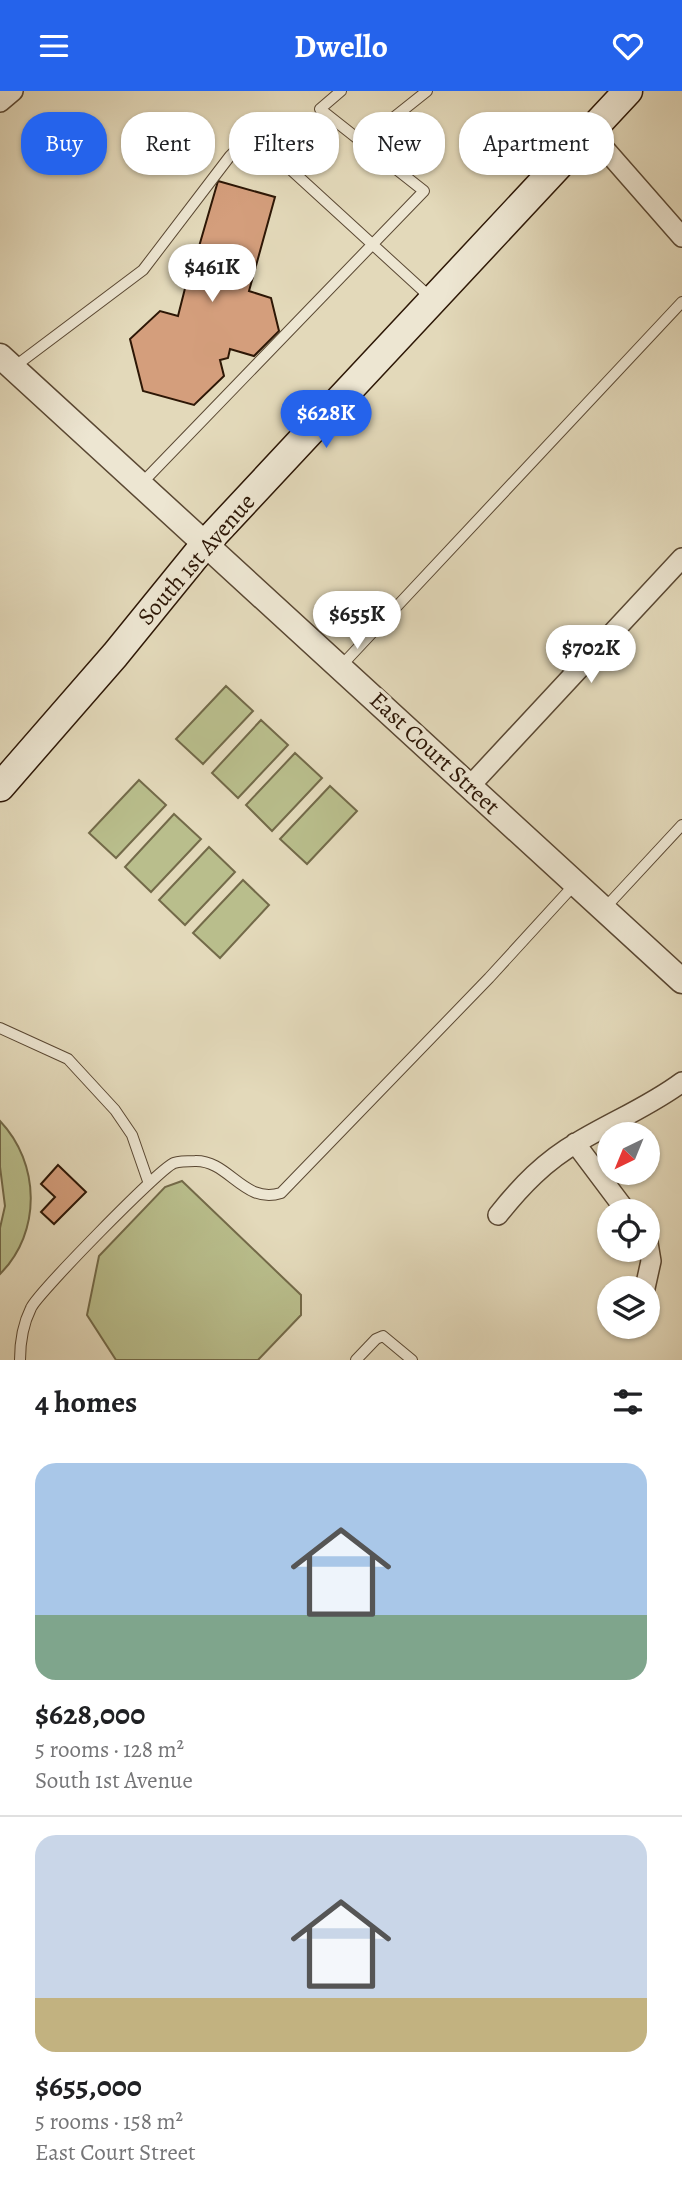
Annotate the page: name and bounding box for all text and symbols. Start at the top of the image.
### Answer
text: Dwello [294,24,388,68]
icon: menu [35,27,73,65]
icon: heart [609,27,647,65]
chip: Buy [21,112,107,175]
chip: Rent [121,112,215,175]
chip: Filters [229,112,339,175]
chip: New [353,112,445,175]
chip: Apartment [459,112,614,175]
pin: $461K [163,245,261,304]
text: $461K [184,251,240,282]
pin: $628K [277,391,375,450]
text: $628K [297,397,355,428]
street label: South 1st Avenue [130,486,262,632]
pin: $655K [308,591,406,651]
text: $655K [329,598,385,629]
pin: $702K [542,625,640,685]
text: $702K [562,632,620,663]
street label: East Court Street [363,684,507,822]
north arrow [597,1122,660,1185]
map controls [597,1122,660,1339]
button: locate [597,1199,660,1262]
button: layers [597,1276,660,1339]
text: 4 homes [35,1382,137,1422]
icon: filters [609,1383,647,1421]
icon: home [278,1509,404,1635]
text: $628,000 [35,1694,145,1734]
text: 5 rooms · 128 m² [35,1734,184,1765]
text: South 1st Avenue [35,1765,193,1796]
icon: home [278,1881,404,2007]
text: $655,000 [35,2066,142,2106]
text: 5 rooms · 158 m² [35,2106,183,2137]
text: East Court Street [35,2137,196,2168]

